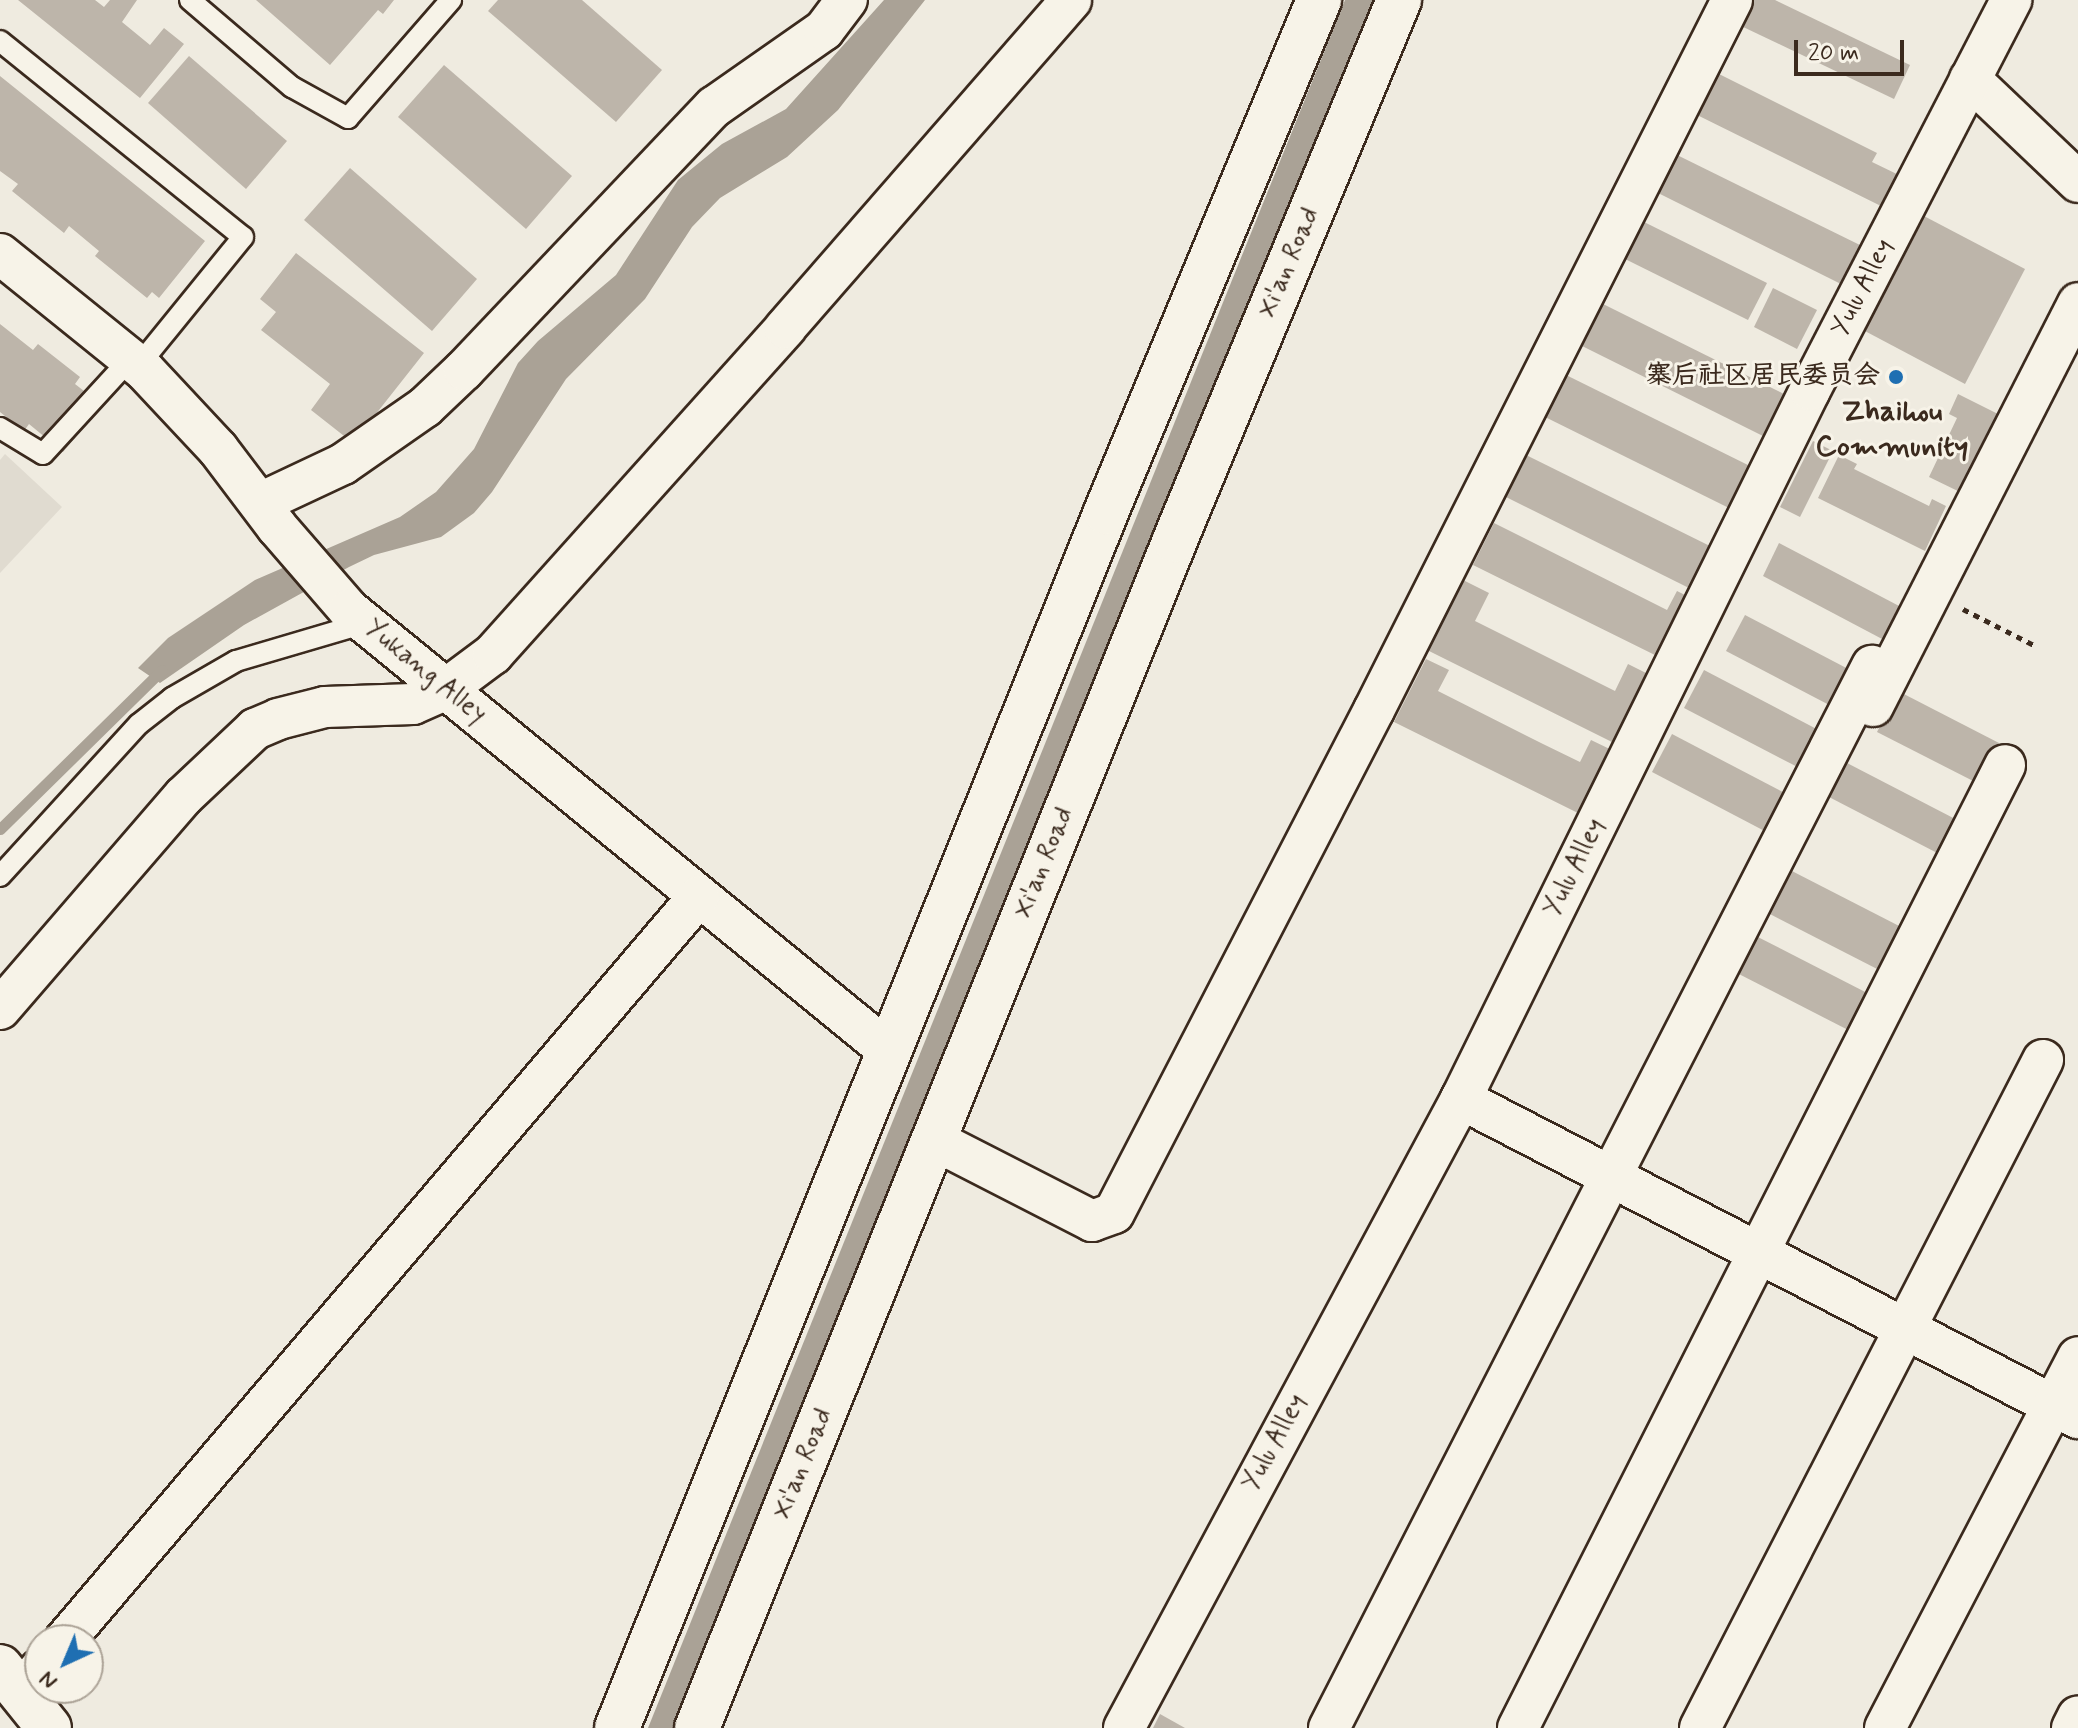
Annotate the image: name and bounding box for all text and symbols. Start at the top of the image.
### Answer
scale bar [1798,24,1908,74]
text: 20 m [1808,38,1859,69]
street label: Xi'an Road [1253,205,1327,321]
street label: Yulu Alley [1825,234,1901,342]
place label: 寨后社区居民委员会 [1646,361,1880,393]
marker: 寨后社区居民委员会 [1887,368,1905,386]
district label: Zhaihou Community [1816,394,1968,464]
street label: Yukang Alley [357,613,493,731]
street label: Xi'an Road [1009,805,1081,921]
street label: Yulu Alley [1538,814,1612,922]
street label: Yulu Alley [1237,1389,1313,1497]
street label: Xi'an Road [768,1406,840,1522]
north arrow [24,1624,104,1704]
text: N [34,1665,64,1695]

